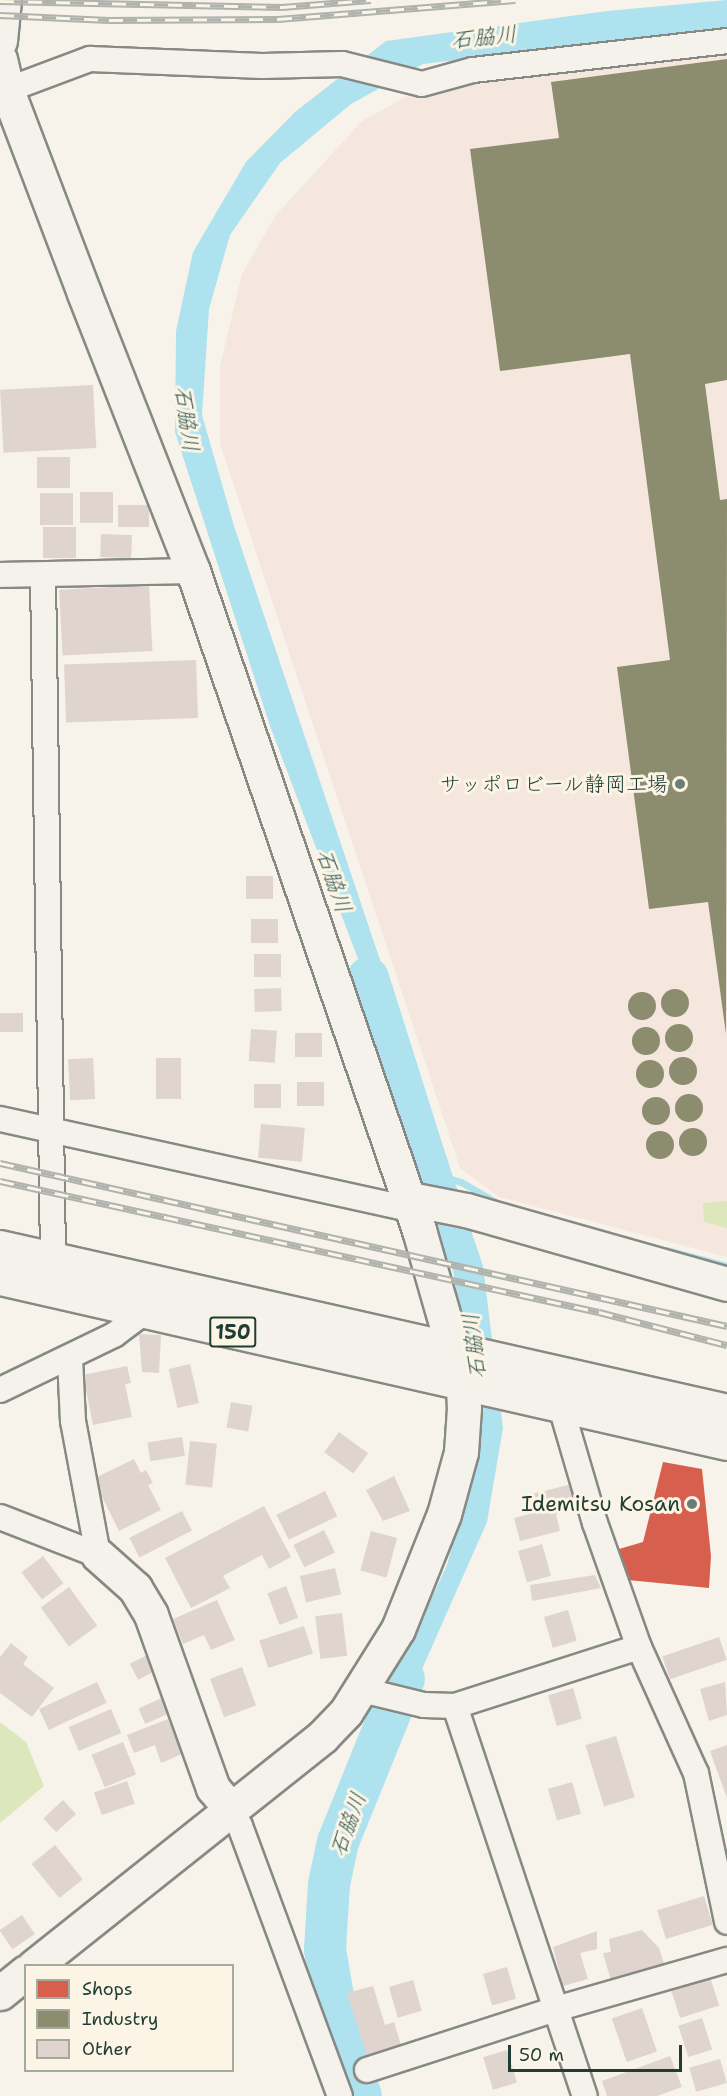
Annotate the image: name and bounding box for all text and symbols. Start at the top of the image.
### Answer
water label: 石脇川 [450,20,518,54]
water label: 石脇川 [169,384,205,454]
place label: サッポロビール静岡工場 [438,771,668,797]
marker: サッポロビール静岡工場 [673,777,687,791]
water label: 石脇川 [311,846,357,916]
water label: 石脇川 [457,1312,491,1380]
road number: 150 [209,1315,257,1349]
place label: Idemitsu Kosan [521,1491,680,1517]
marker: Idemitsu Kosan [685,1497,699,1511]
water label: 石脇川 [324,1788,372,1860]
legend [24,1964,234,2072]
text: Shops [82,1977,133,2001]
text: Industry [82,2007,158,2031]
scale bar [511,2033,685,2071]
text: Other [82,2037,132,2061]
text: 50 m [519,2043,564,2067]

